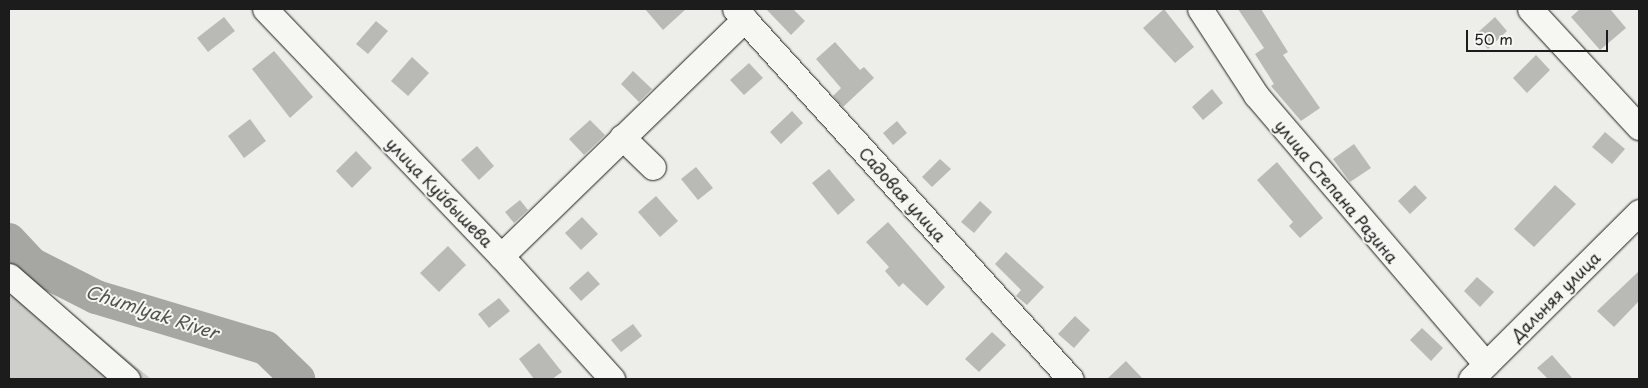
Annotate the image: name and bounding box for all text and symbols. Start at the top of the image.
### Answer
scale bar [1468,20,1610,52]
text: 50 m [1474,27,1513,50]
street label: улица Степана Разина [1271,115,1403,267]
street label: улица Куйбышева [383,133,497,251]
street label: Садовая улица [855,143,951,245]
street label: Дальняя улица [1506,247,1604,345]
water label: Chumlyak River [83,280,221,344]

